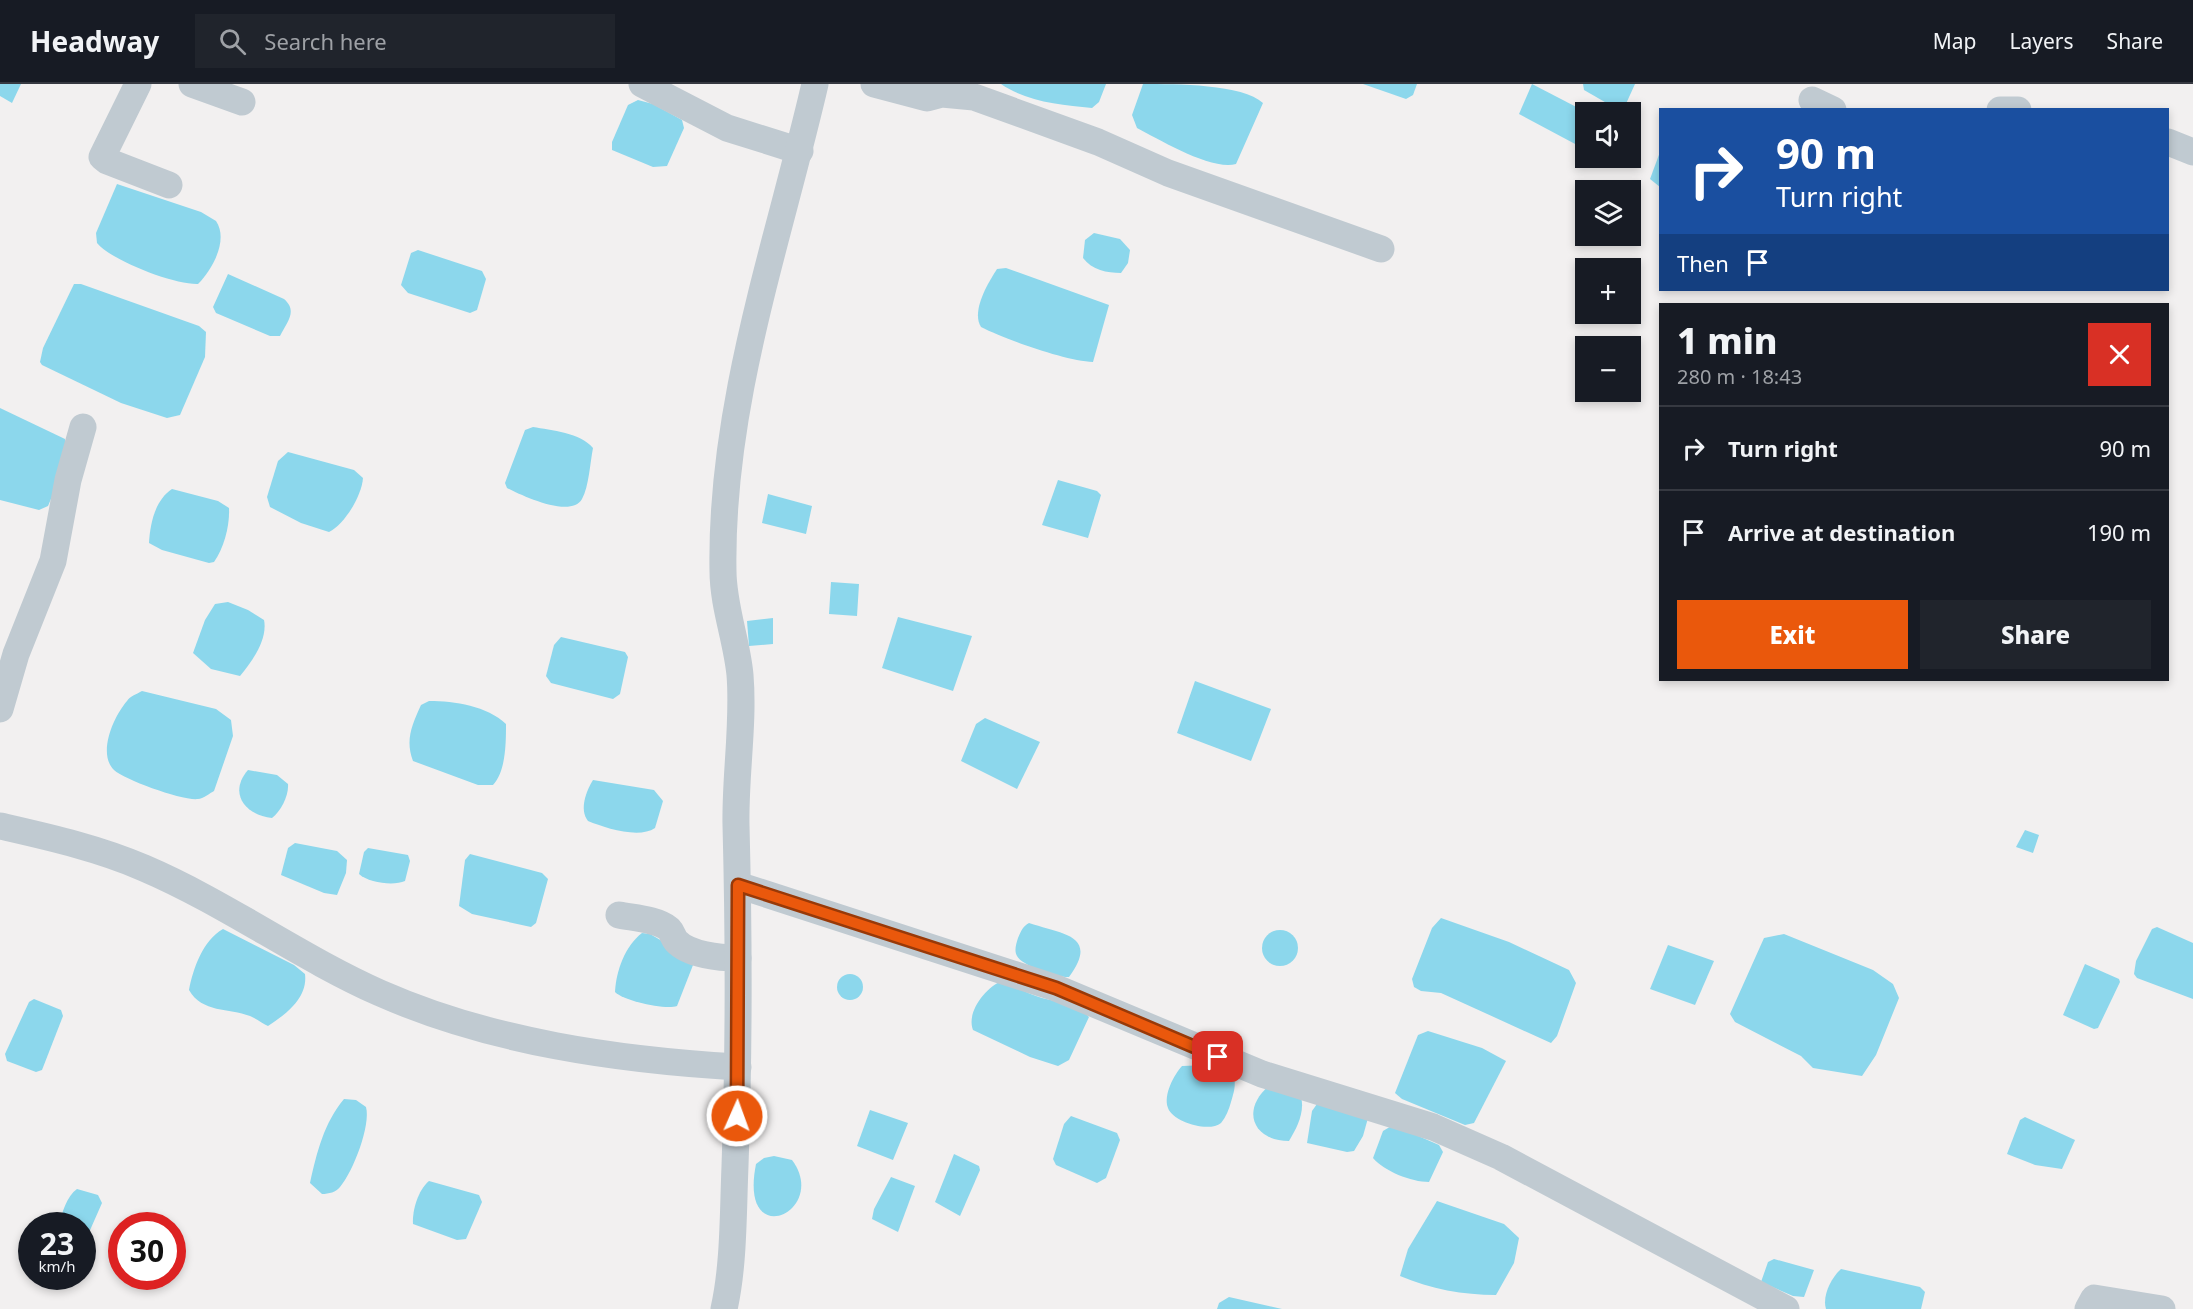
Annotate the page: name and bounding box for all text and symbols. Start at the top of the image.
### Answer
search box [195,14,615,68]
text: Headway [30,22,159,60]
icon: search [216,25,249,58]
text: Search here [264,26,387,56]
text: Map [1933,27,1977,55]
text: Layers [2010,27,2074,55]
text: Share [2107,27,2163,55]
map controls [1575,102,1641,402]
button: sound [1575,102,1641,168]
text: 90 m [1776,124,1876,181]
icon: right [1677,132,1755,210]
text: Turn right [1776,178,1902,215]
button: layers [1575,180,1641,246]
icon: arrive [1741,246,1774,279]
text: Then [1677,248,1729,278]
button: + [1575,258,1641,324]
text: 1 min [1677,316,1778,365]
button: close [2088,323,2151,386]
button: − [1575,336,1641,402]
text: 280 m · 18:43 [1677,363,1802,390]
icon: right [1677,432,1710,465]
text: Turn right [1728,433,1838,463]
text: 90 m [2100,433,2151,463]
icon: arrive [1677,516,1710,549]
text: Arrive at destination [1728,517,1955,547]
text: 190 m [2087,517,2151,547]
button: Exit [1677,600,1908,669]
button: Share [1920,600,2151,669]
pin [1192,1031,1243,1082]
icon: arrive [1201,1040,1234,1073]
position arrow [705,1084,769,1148]
speed limit sign: 30 [108,1212,186,1290]
text: 23 [40,1223,74,1264]
text: km/h [39,1256,75,1276]

